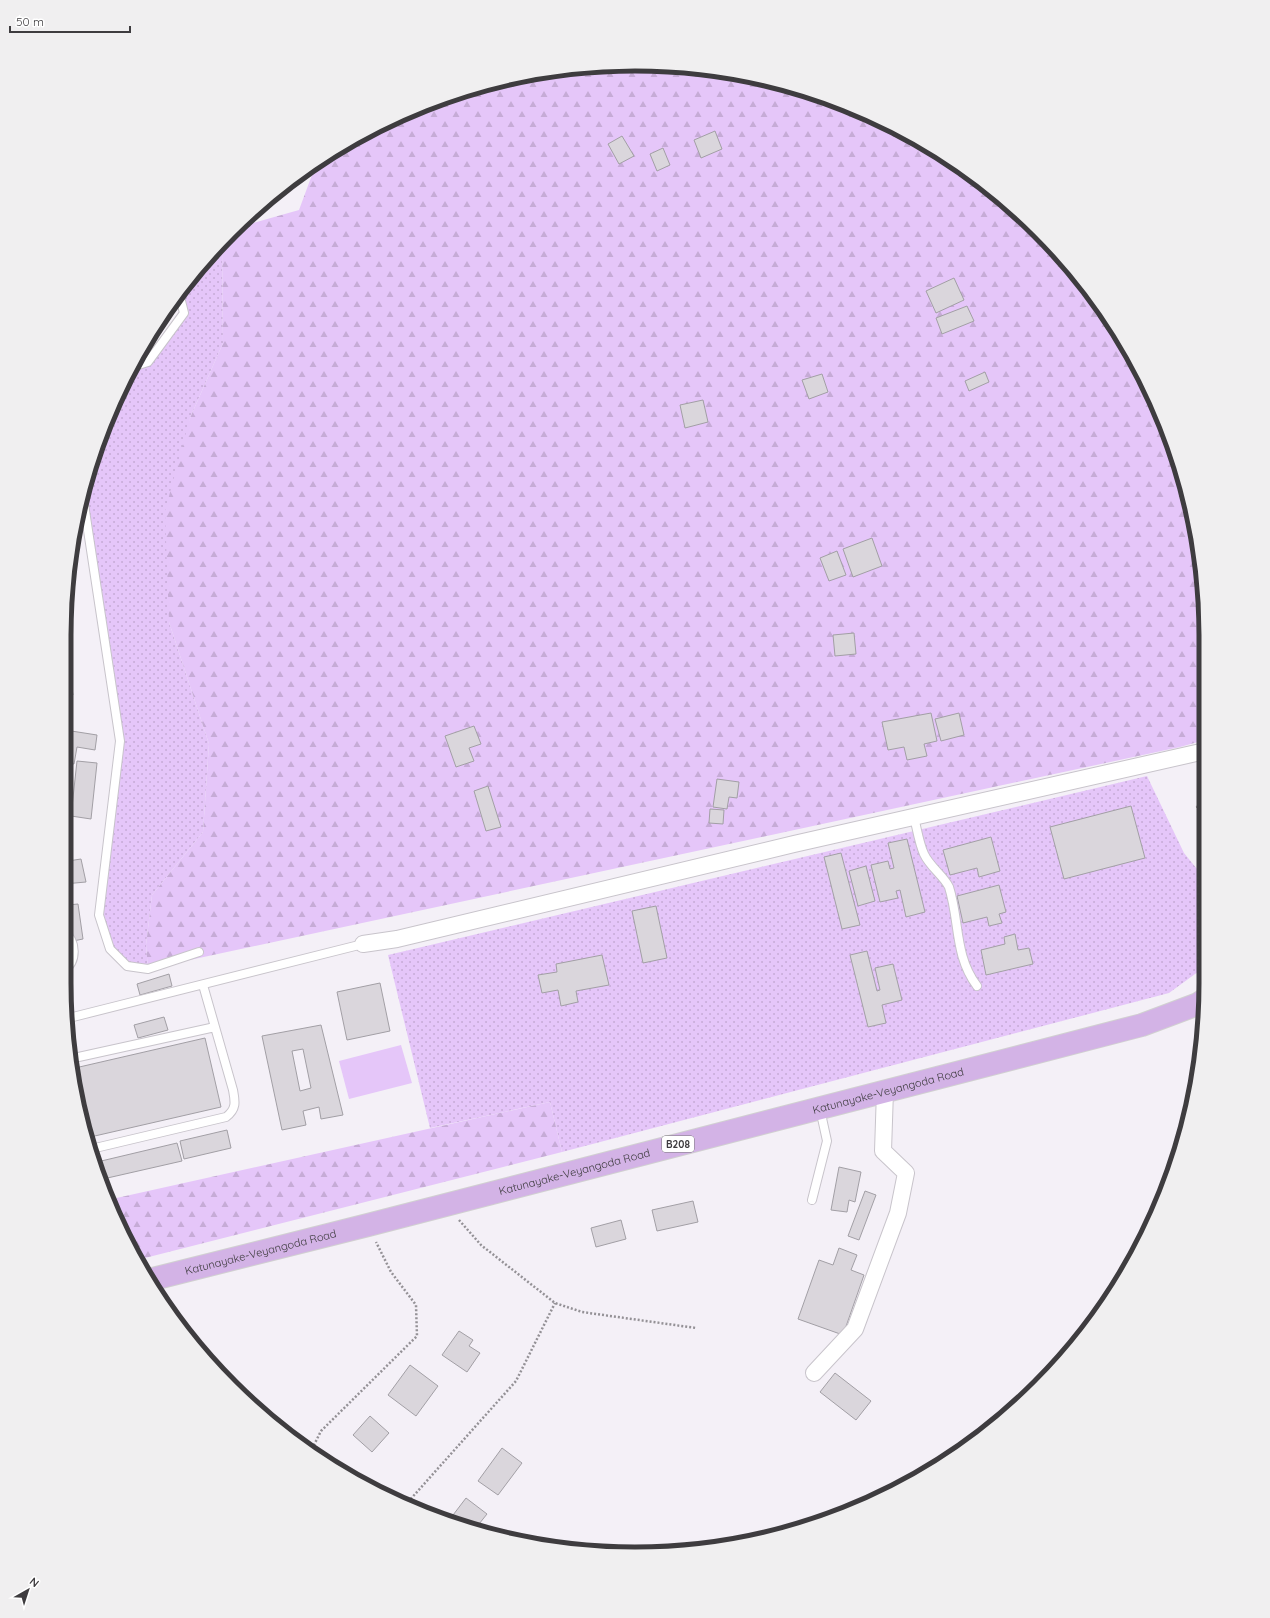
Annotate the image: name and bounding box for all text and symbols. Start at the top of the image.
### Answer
scale bar [10,8,130,34]
text: 50 m [16,14,44,29]
street label: Katunayake-Veyangoda Road [811,1064,965,1117]
road number: B208 [662,1136,694,1152]
street label: Katunayake-Veyangoda Road [497,1145,652,1198]
street label: Katunayake-Veyangoda Road [183,1226,338,1278]
north arrow [8,1570,48,1610]
text: N [27,1574,42,1590]

